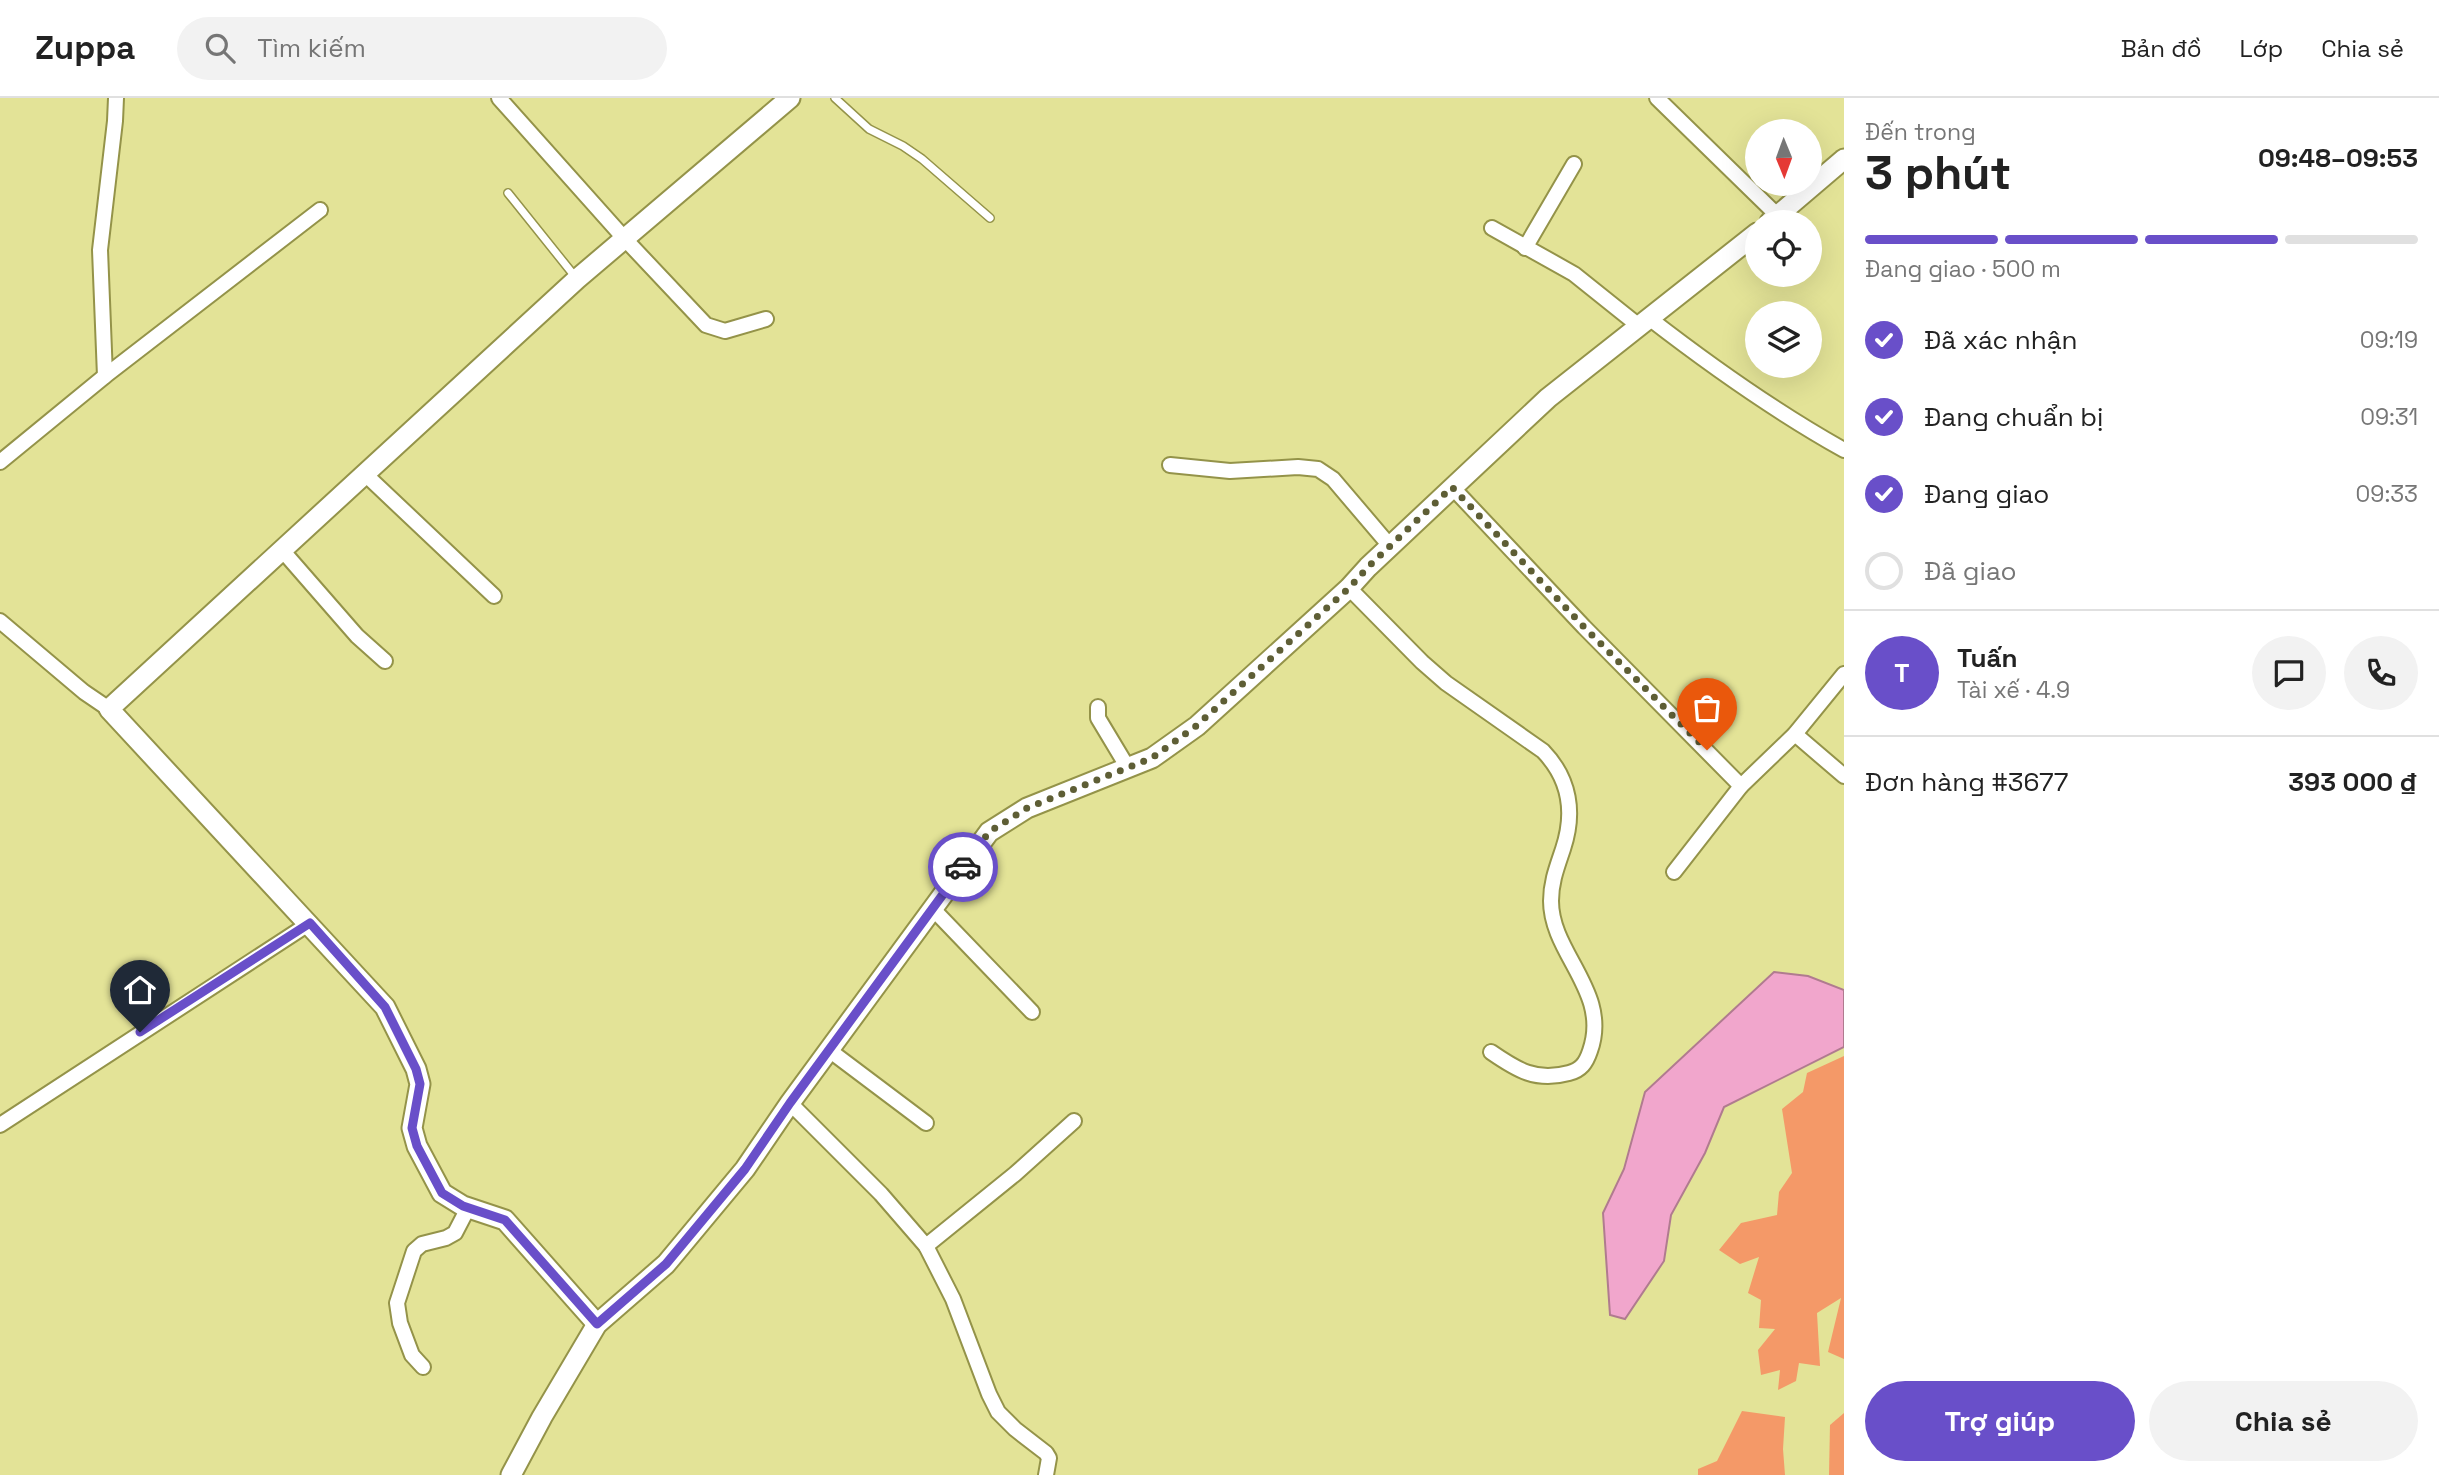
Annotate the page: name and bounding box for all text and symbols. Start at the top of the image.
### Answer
search box [177,17,667,80]
text: Zuppa [35,27,135,69]
icon: search [201,29,239,67]
text: Tìm kiếm [257,31,366,65]
text: Bản đồ [2121,33,2202,64]
text: Lớp [2240,33,2283,64]
text: Chia sẻ [2321,33,2404,64]
text: Đến trong [1865,117,1976,147]
north arrow [1745,119,1822,196]
map controls [1745,119,1822,378]
text: 09:48–09:53 [2258,141,2418,175]
text: 3 phút [1865,144,2011,202]
button: locate [1745,210,1822,287]
text: Đang giao · 500 m [1865,254,2061,284]
button: layers [1745,301,1822,378]
icon: check [1865,321,1903,359]
text: Đã xác nhận [1924,323,2078,357]
text: 09:19 [2360,325,2418,355]
icon: check [1865,398,1903,436]
text: Đang chuẩn bị [1924,400,2103,434]
text: 09:31 [2360,402,2418,432]
icon: check [1865,475,1903,513]
text: Đang giao [1924,477,2049,511]
text: 09:33 [2356,479,2418,509]
text: Đã giao [1924,554,2017,588]
button: chat [2252,636,2326,710]
button: phone [2344,636,2418,710]
text: Tuấn [1957,641,2017,675]
text: T [1894,656,1910,690]
text: Tài xế · 4.9 [1957,675,2070,705]
pin [1677,678,1737,750]
icon: bag [1688,689,1726,727]
text: Đơn hàng #3677 [1865,765,2068,799]
text: 393 000 ₫ [2288,765,2418,799]
courier [928,832,998,902]
icon: car [944,848,982,886]
pin [110,960,170,1032]
icon: home [121,971,159,1009]
button: Trợ giúp [1865,1381,2135,1461]
button: Chia sẻ [2149,1381,2418,1461]

